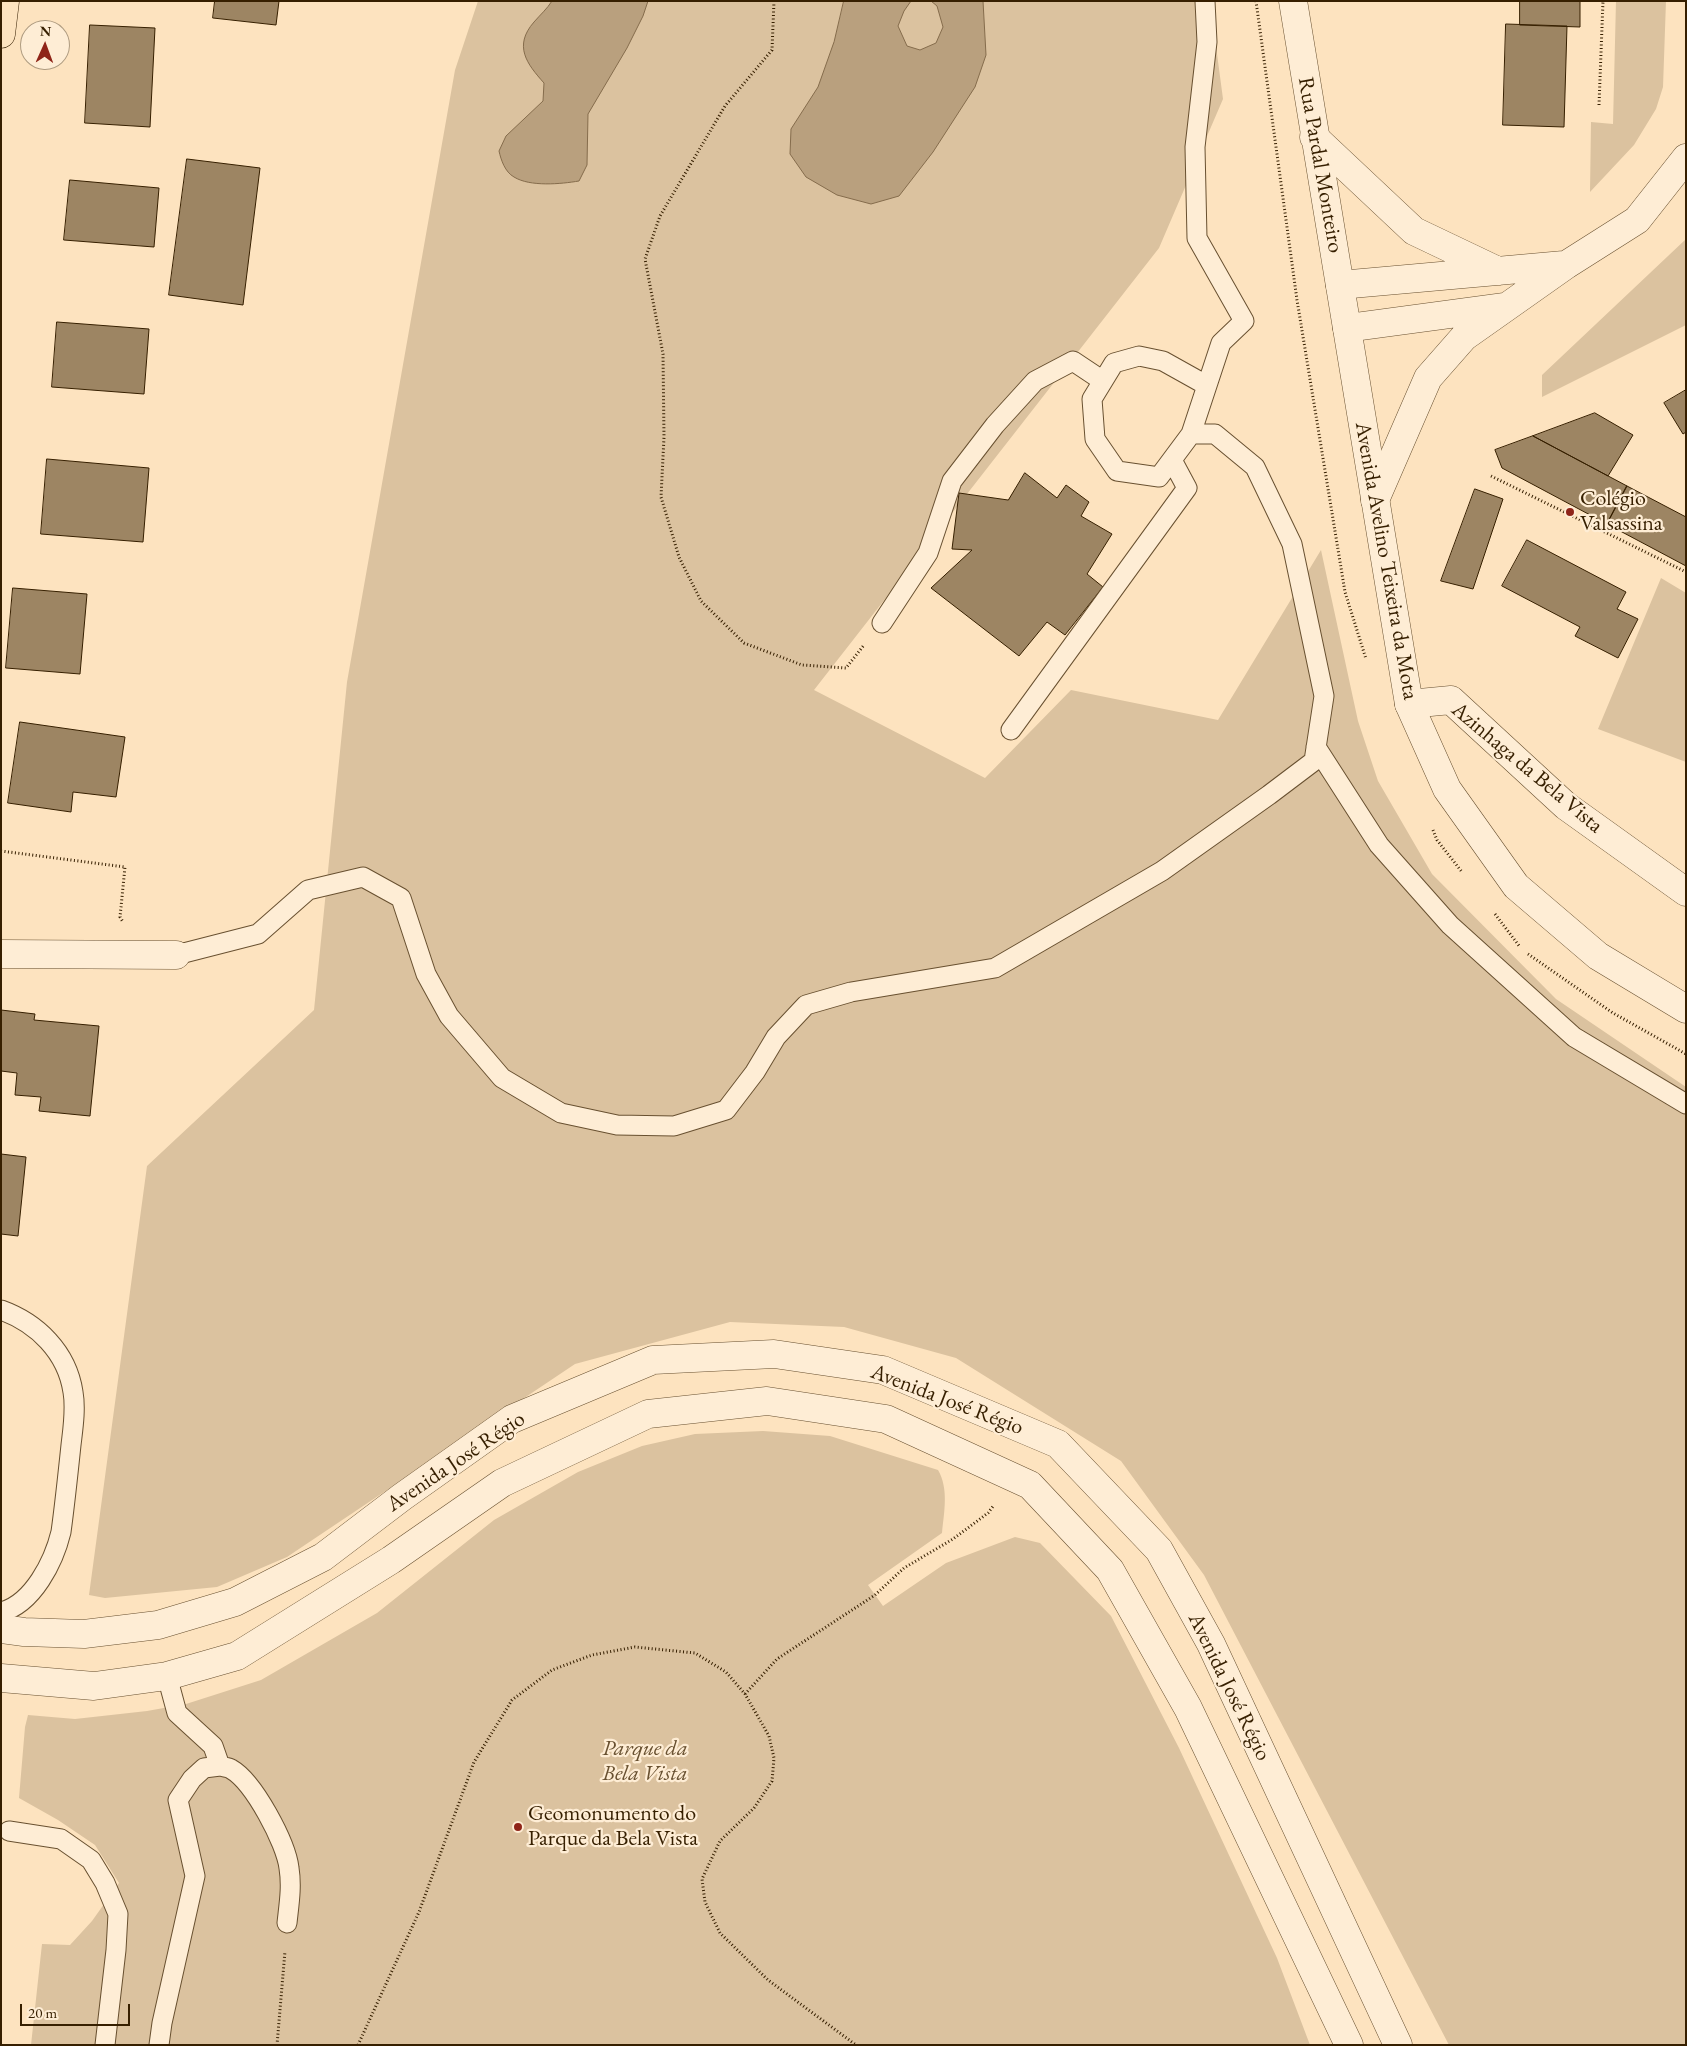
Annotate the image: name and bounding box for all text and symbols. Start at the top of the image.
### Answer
north arrow [20,20,70,70]
text: N [40,22,51,40]
street label: Rua Pardal Monteiro [1292,75,1348,255]
street label: Avenida Avelino Teixeira da Mota [1349,420,1423,702]
place label: Colégio Valsassina [1580,486,1663,538]
marker: Colégio Valsassina [1564,506,1576,518]
street label: Azinhaga da Bela Vista [1446,697,1608,839]
street label: Avenida José Régio [867,1359,1027,1441]
street label: Avenida José Régio [382,1406,530,1518]
street label: Avenida José Régio [1182,1609,1276,1765]
park label: Parque da Bela Vista [602,1736,688,1788]
place label: Geomonumento do Parque da Bela Vista [528,1801,698,1852]
marker: Geomonumento do Parque da Bela Vista [512,1821,524,1833]
scale bar [22,1994,132,2026]
text: 20 m [28,2003,57,2022]

